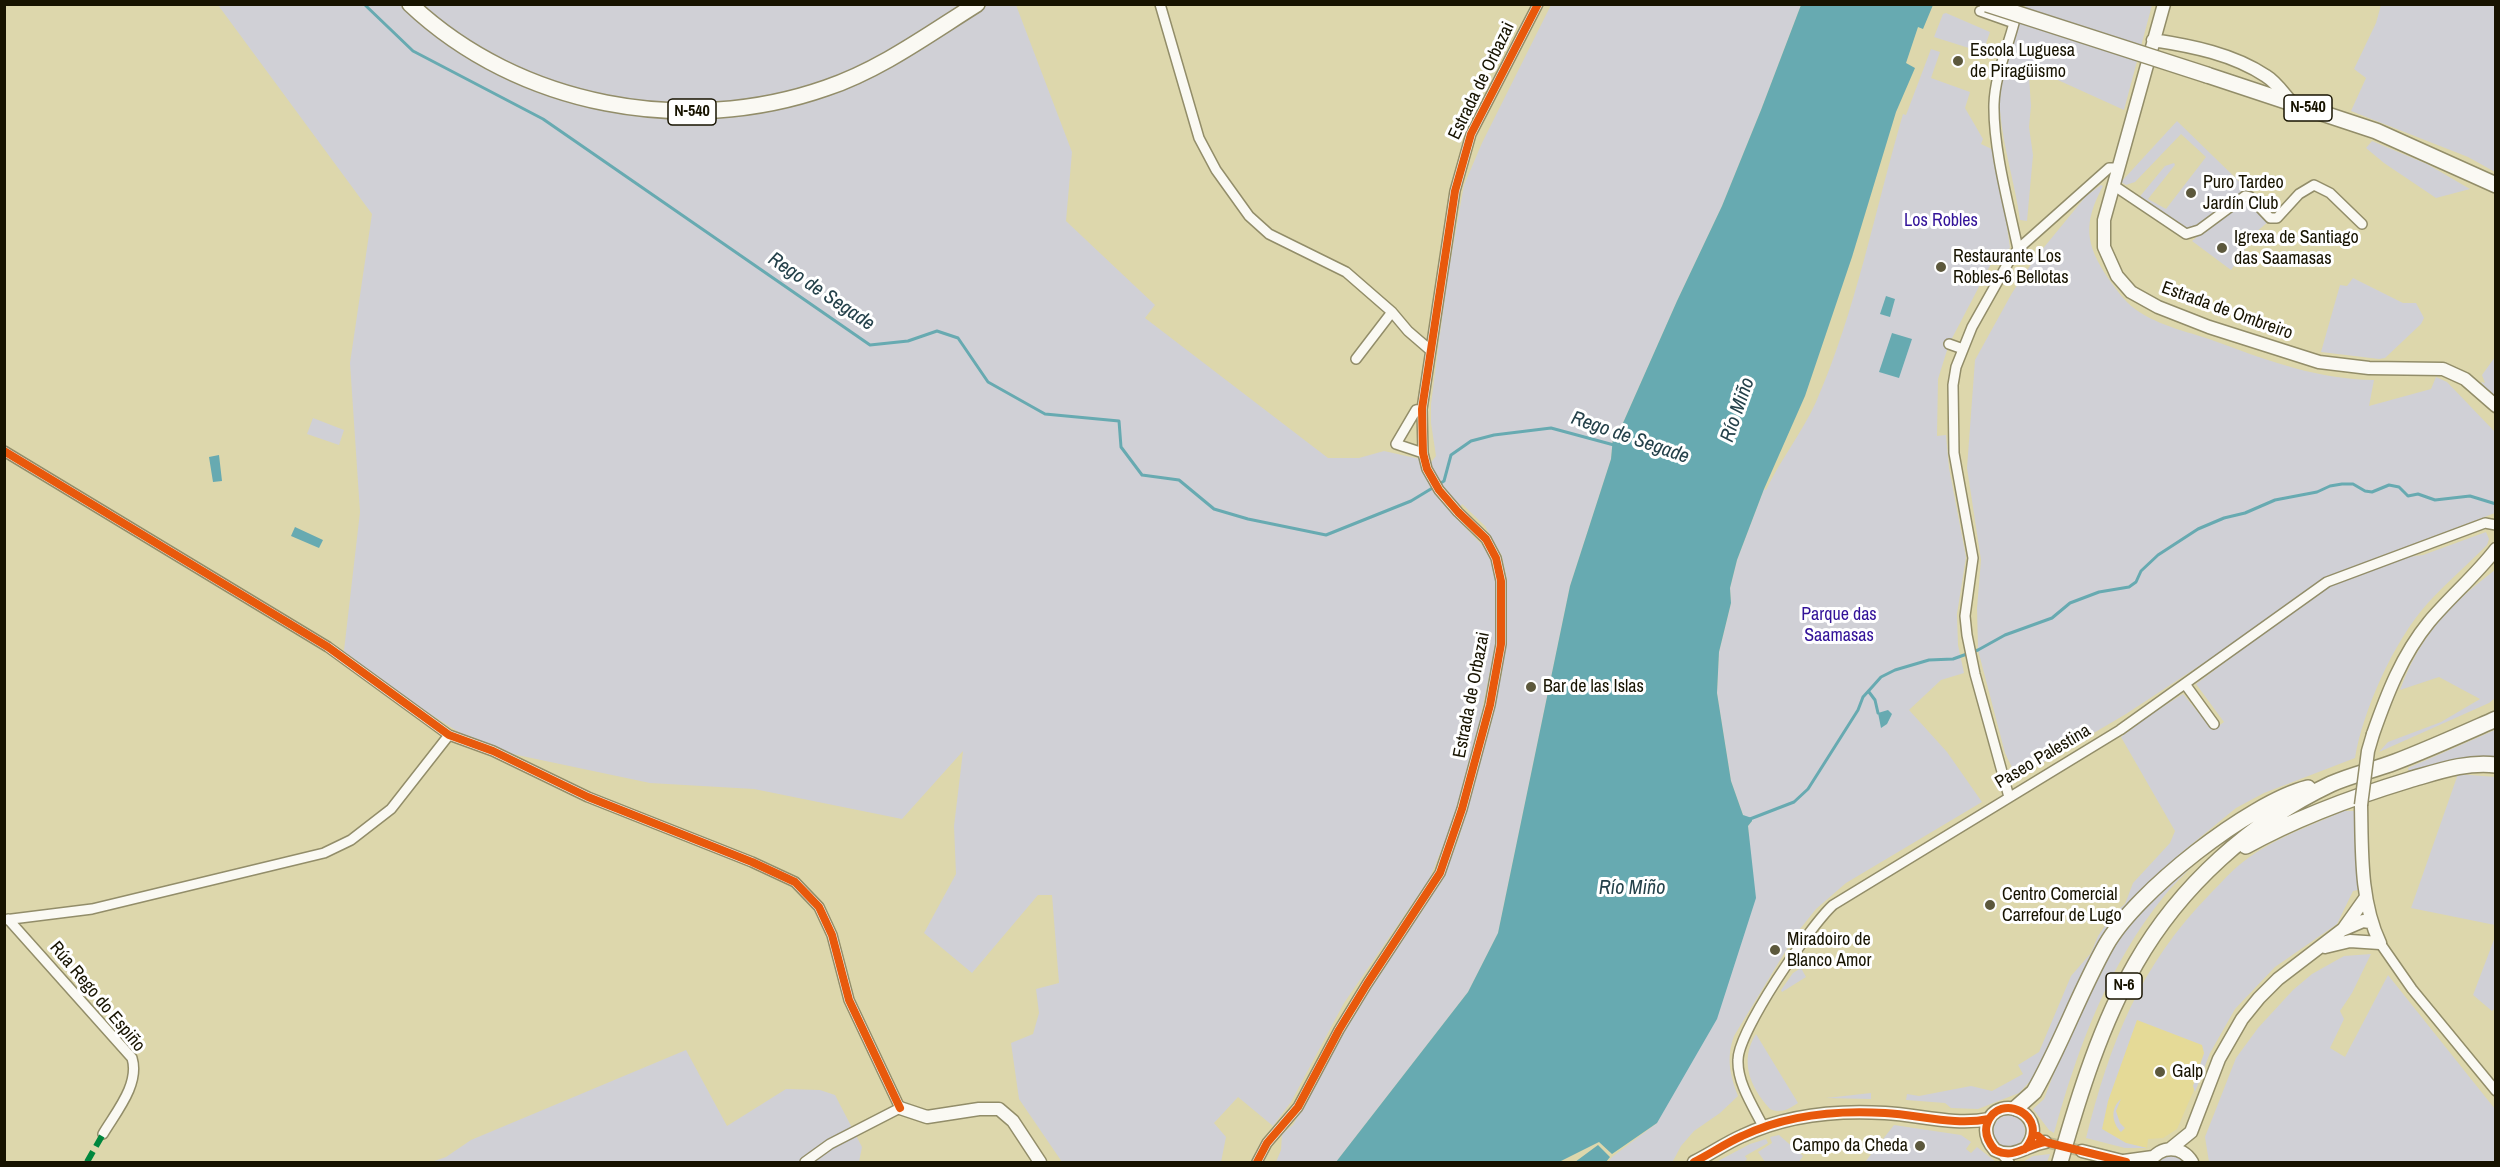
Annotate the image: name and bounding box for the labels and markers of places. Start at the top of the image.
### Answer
place label: Escola Luguesa de Piragüismo [1970,40,2075,82]
marker: Escola Luguesa de Piragüismo [1951,54,1965,68]
place label: Puro Tardeo Jardín Club [2203,172,2284,214]
marker: Puro Tardeo Jardín Club [2184,186,2198,200]
place label: Igrexa de Santiago das Saamasas [2234,227,2359,270]
marker: Igrexa de Santiago das Saamasas [2215,241,2229,255]
place label: Restaurante Los Robles-6 Bellotas [1953,246,2069,288]
marker: Restaurante Los Robles-6 Bellotas [1934,260,1948,274]
place label: Bar de las Islas [1543,676,1644,698]
marker: Bar de las Islas [1524,680,1538,694]
place label: Centro Comercial Carrefour de Lugo [2002,884,2122,926]
marker: Centro Comercial Carrefour de Lugo [1983,898,1997,912]
place label: Miradoiro de Blanco Amor [1787,929,1871,972]
marker: Miradoiro de Blanco Amor [1768,943,1782,957]
place label: Galp [2172,1061,2203,1083]
marker: Galp [2153,1065,2167,1079]
place label: Campo da Cheda [1792,1135,1908,1157]
marker: Campo da Cheda [1913,1139,1927,1153]

